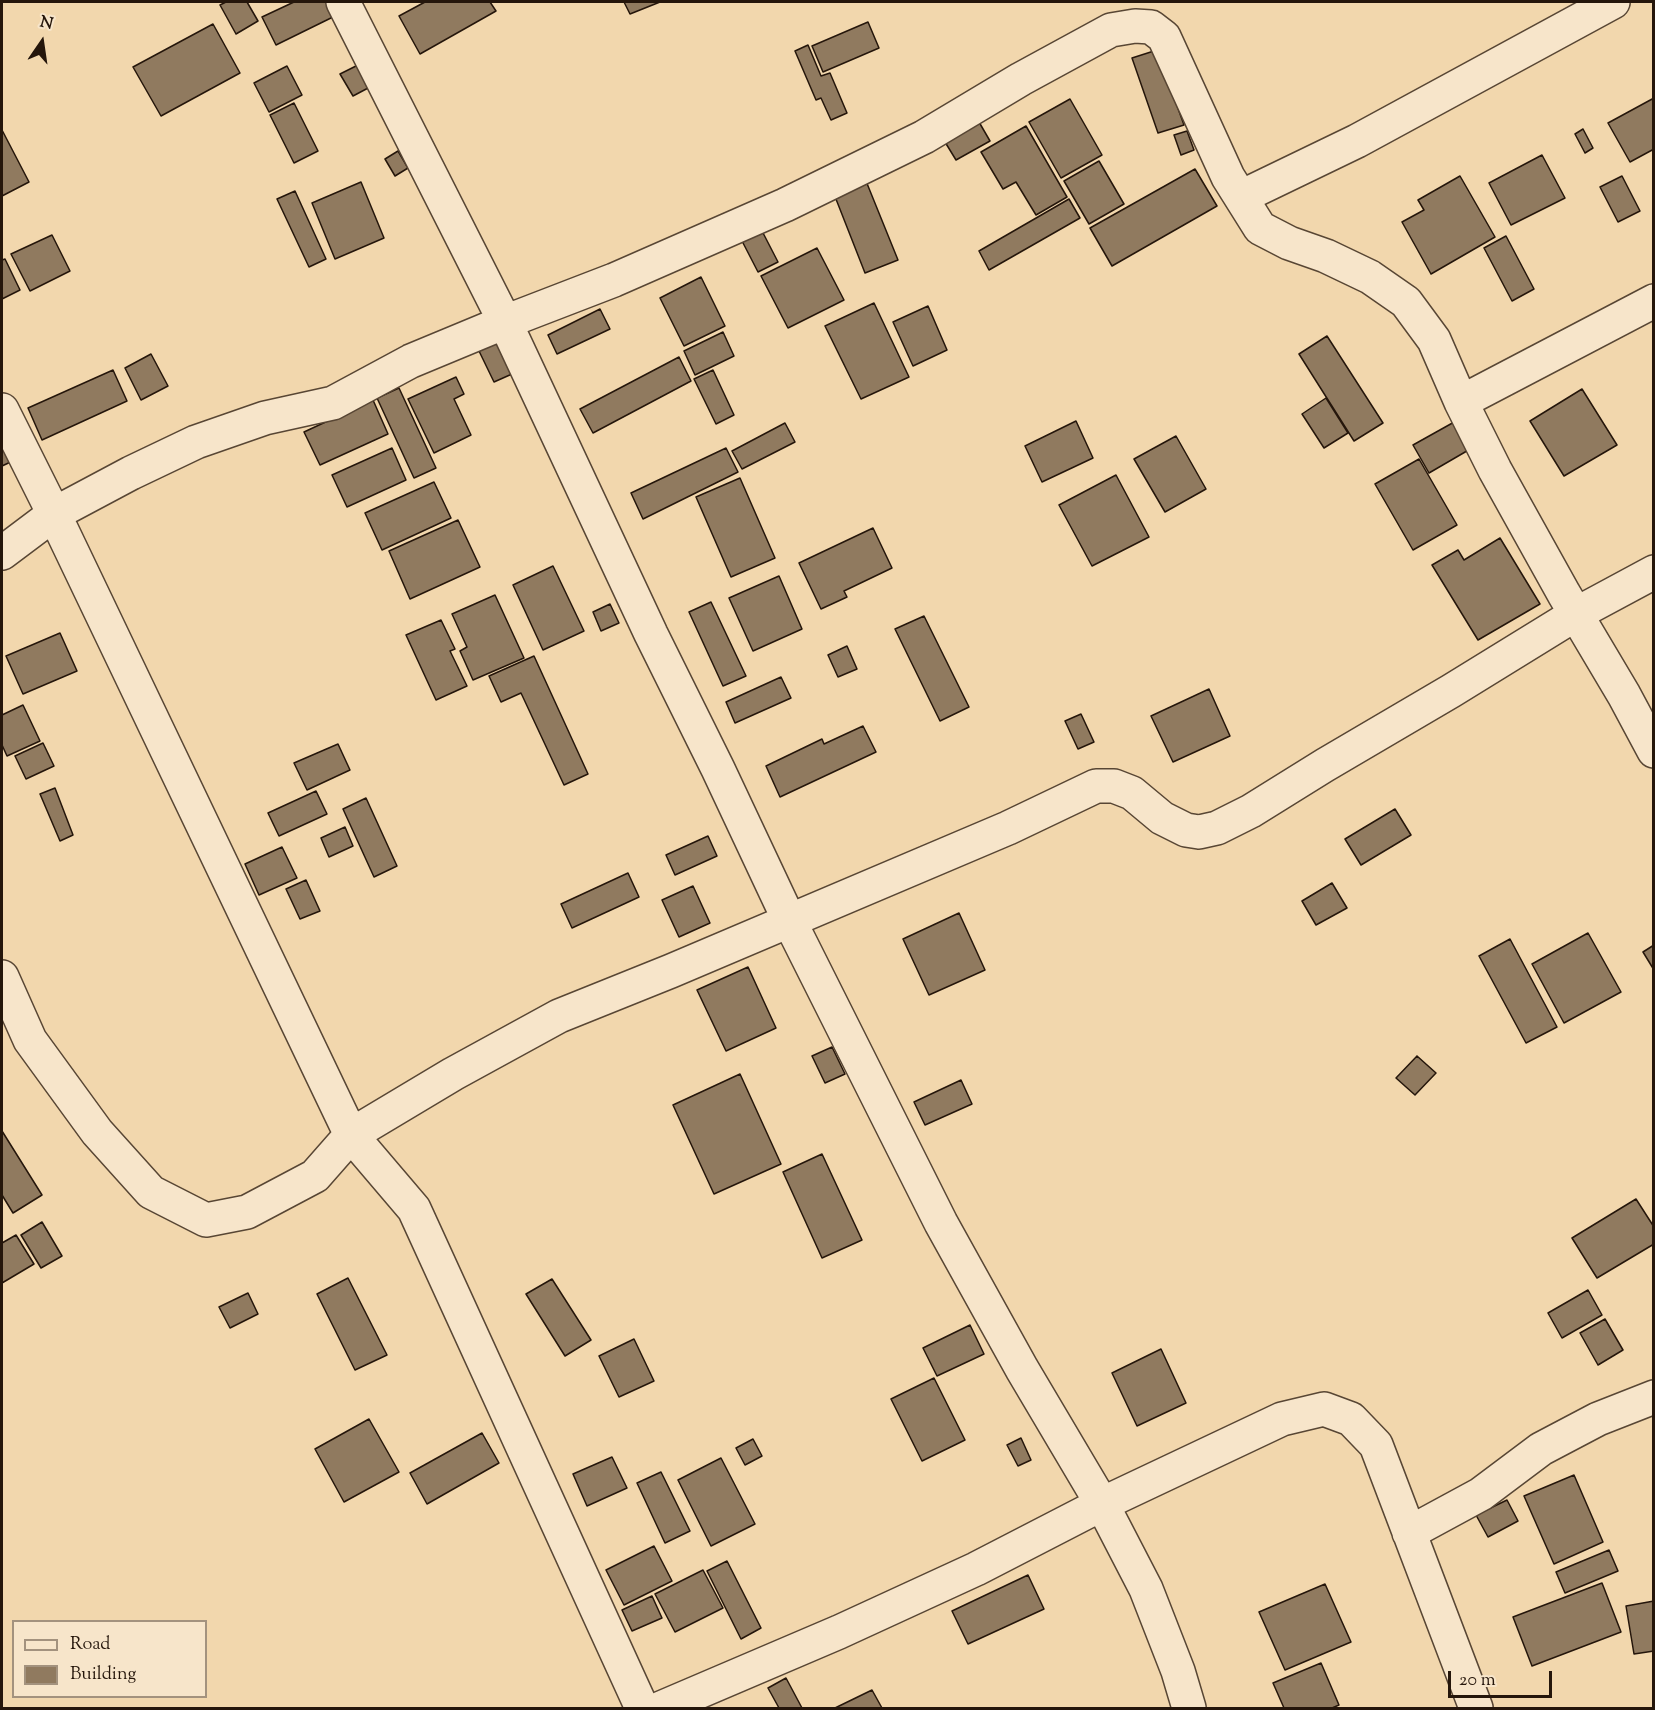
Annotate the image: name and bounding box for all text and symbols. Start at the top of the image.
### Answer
text: N [37,11,55,37]
north arrow [12,12,72,72]
legend [12,1620,207,1698]
text: Road [70,1632,110,1658]
scale bar [1451,1659,1554,1697]
text: Building [70,1662,136,1688]
text: 20 m [1459,1668,1496,1694]

